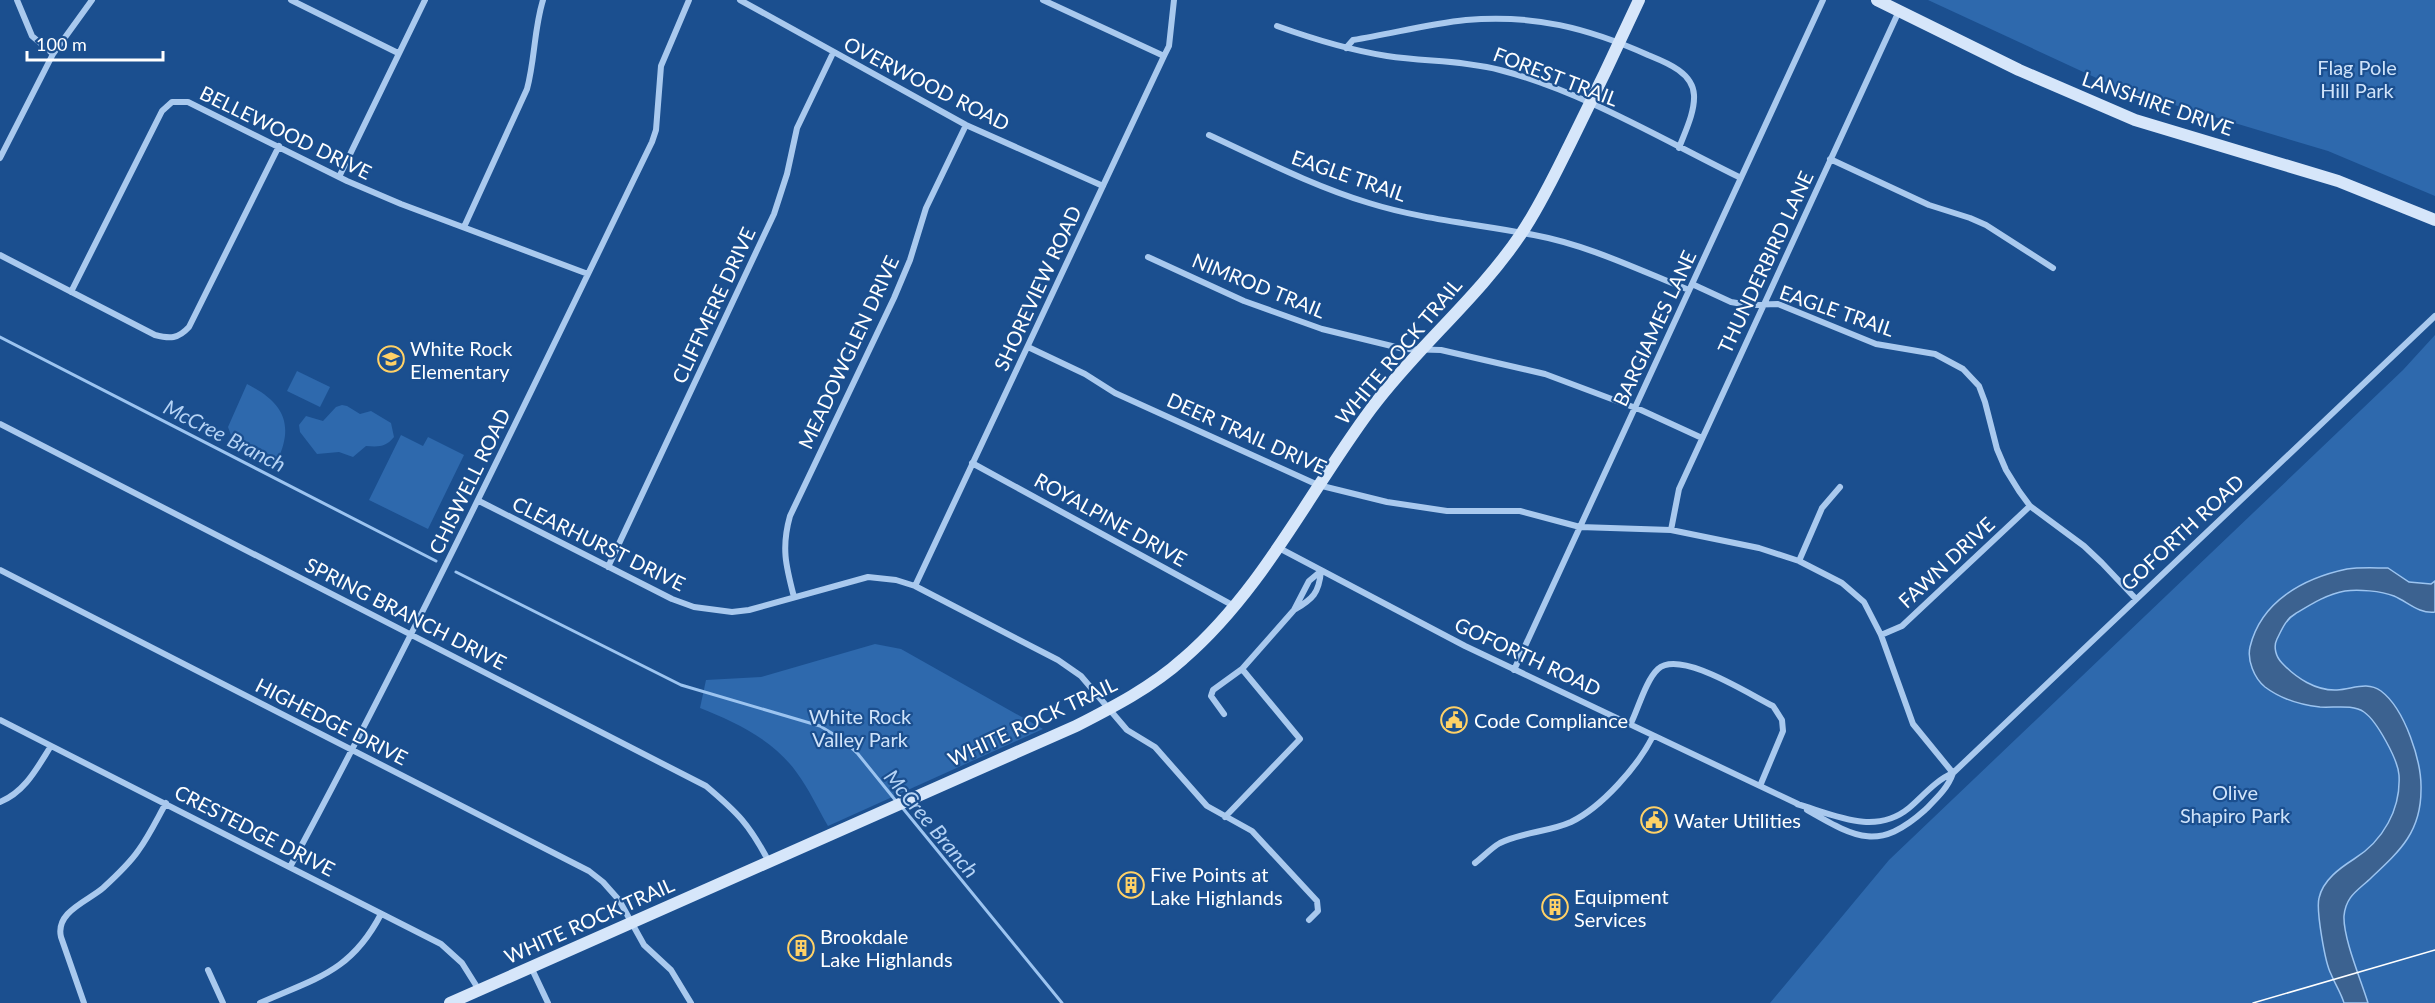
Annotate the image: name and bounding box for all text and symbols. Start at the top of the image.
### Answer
scale bar [27,24,164,62]
street label: OVERWOOD ROAD [840,31,1014,135]
text: 100 m [36,33,87,55]
street label: FOREST TRAIL [1490,41,1622,111]
park label: Flag Pole Hill Park [2317,55,2397,102]
street label: LANSHIRE DRIVE [2079,66,2237,140]
street label: BELLEWOOD DRIVE [196,80,376,184]
street label: EAGLE TRAIL [1289,144,1409,206]
street label: THUNDERBIRD LANE [1712,167,1818,357]
street label: SHOREVIEW ROAD [988,202,1086,374]
street label: CLIFFMERE DRIVE [666,223,760,387]
street label: BARGIAMES LANE [1607,246,1701,410]
street label: NIMROD TRAIL [1189,247,1329,323]
street label: MEADOWGLEN DRIVE [793,252,903,452]
street label: WHITE ROCK TRAIL [1330,273,1466,429]
street label: EAGLE TRAIL [1777,279,1897,341]
place label: White Rock Elementary [410,336,513,383]
school or university icon: White Rock Elementary [376,344,406,374]
street label: DEER TRAIL DRIVE [1164,387,1330,479]
water label: McCree Branch [160,394,290,476]
street label: CHISWELL ROAD [423,404,515,558]
street label: ROYALPINE DRIVE [1031,467,1191,571]
street label: GOFORTH ROAD [2116,469,2248,595]
street label: CLEARHURST DRIVE [509,491,689,595]
street label: FAWN DRIVE [1893,511,1999,613]
street label: SPRING BRANCH DRIVE [301,552,511,674]
street label: GOFORTH ROAD [1451,612,1605,700]
street label: WHITE ROCK TRAIL [944,671,1120,771]
street label: HIGHEDGE DRIVE [252,672,412,770]
park label: White Rock Valley Park [809,704,912,751]
public building icon: Code Compliance [1439,705,1469,735]
place label: Code Compliance [1474,708,1628,732]
water label: McCree Branch [880,764,984,882]
street label: CRESTEDGE DRIVE [171,779,339,881]
park label: Olive Shapiro Park [2180,780,2291,827]
public building icon: Water Utilities [1639,805,1669,835]
place label: Water Utilities [1674,808,1801,832]
place label: Five Points at Lake Highlands [1150,862,1283,909]
building icon: Five Points at Lake Highlands [1116,870,1146,900]
street label: WHITE ROCK TRAIL [500,872,678,968]
place label: Equipment Services [1574,884,1669,931]
building icon: Equipment Services [1540,892,1570,922]
place label: Brookdale Lake Highlands [820,924,953,971]
building icon: Brookdale Lake Highlands [786,933,816,963]

